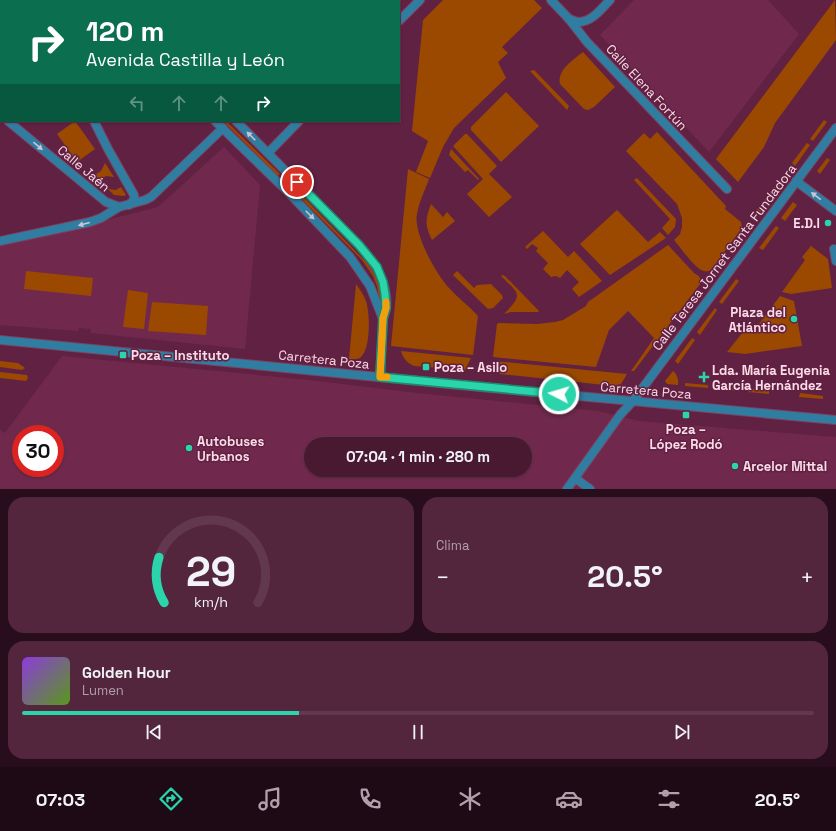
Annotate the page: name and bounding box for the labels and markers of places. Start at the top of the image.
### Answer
pin [280,165,314,199]
place label: E.D.I [793,215,820,232]
marker: E.D.I [823,218,833,228]
place label: Plaza del Atlántico [728,304,786,336]
marker: Plaza del Atlántico [789,314,799,324]
place label: Poza – Instituto [131,347,229,364]
marker: Poza – Instituto [118,350,128,360]
place label: Poza – Asilo [434,359,507,376]
marker: Poza – Asilo [421,362,431,372]
place label: Lda. María Eugenia García Hernández [712,362,831,394]
marker: Lda. María Eugenia García Hernández [699,372,709,382]
marker: Poza – López Rodó [681,410,691,420]
place label: Poza – López Rodó [649,421,723,453]
place label: Autobuses Urbanos [197,433,265,465]
marker: Autobuses Urbanos [184,443,194,453]
place label: Arcelor Mittal [743,458,827,475]
marker: Arcelor Mittal [730,461,740,471]

